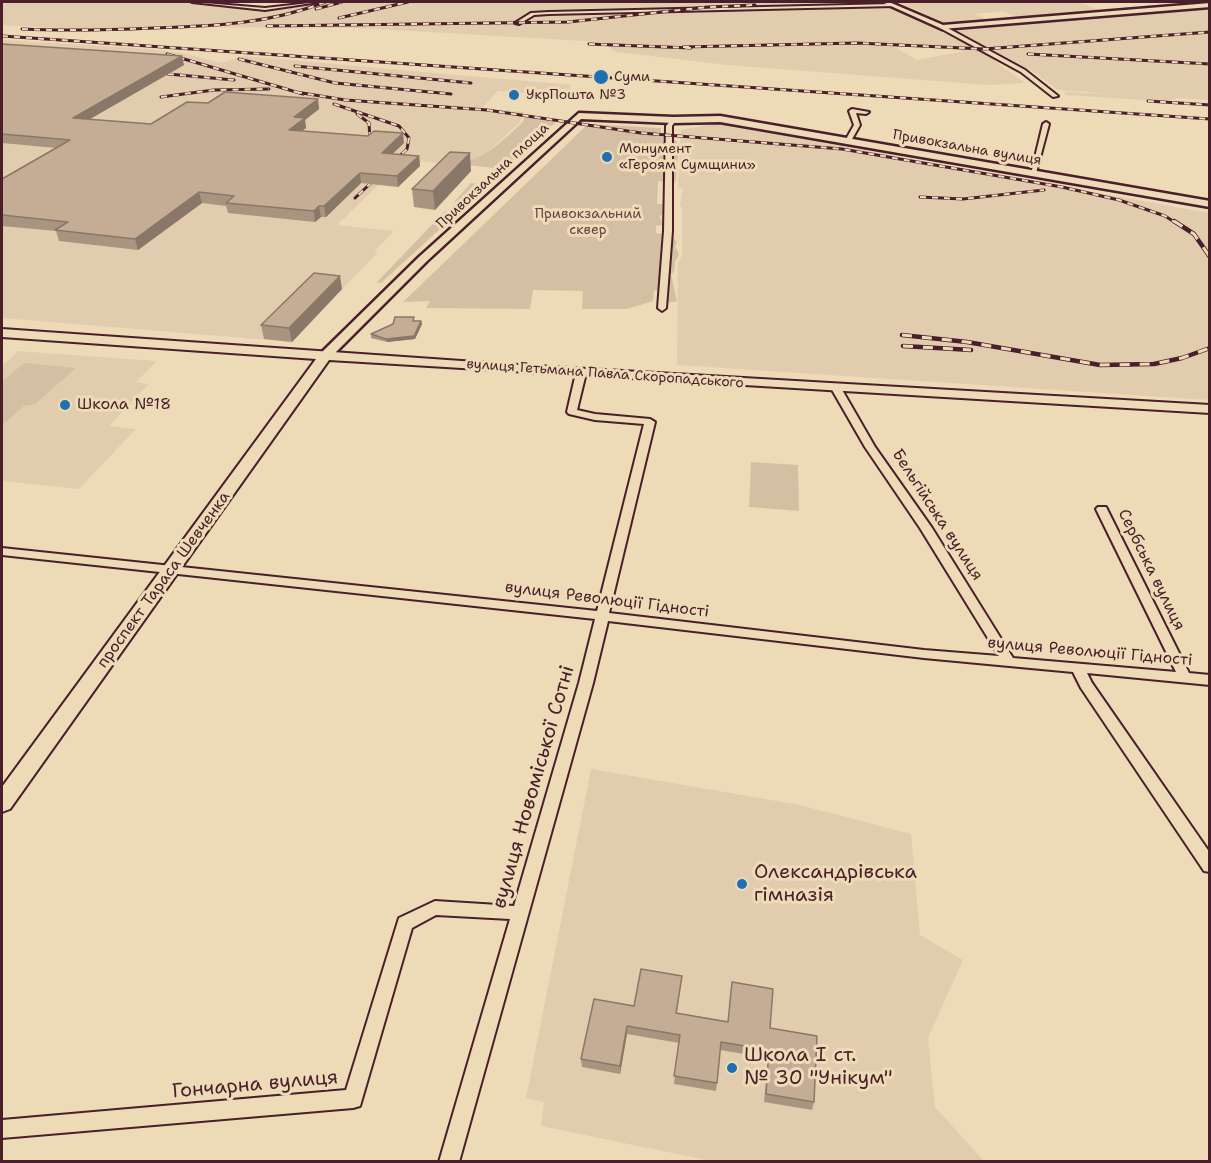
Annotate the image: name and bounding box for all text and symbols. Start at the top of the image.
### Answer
marker: Суми [592,68,610,86]
place label: Суми [614,69,650,85]
place label: УкрПошта №3 [526,87,626,103]
marker: УкрПошта №3 [507,88,521,102]
street label: Привокзальна площа [433,120,553,232]
street label: Привокзальна вулиця [891,127,1043,169]
place label: Монумент «Героям Сумщини» [619,141,756,174]
marker: Монумент «Героям Сумщини» [600,150,614,164]
park label: Привокзальний сквер [535,206,641,238]
street label: вулиця Гетьмана Павла Скоропадського [466,356,744,392]
place label: Школа №18 [77,395,171,415]
marker: Школа №18 [58,398,72,412]
street label: Бельгійська вулиця [887,446,987,584]
street label: проспект Тараса Шевченка [93,488,235,672]
street label: Сербська вулиця [1113,506,1189,634]
street label: вулиця Революції Гідності [504,578,710,622]
street label: вулиця Революції Гідності [987,633,1193,671]
street label: вулиця Новоміської Сотні [488,663,580,911]
place label: Олександрівська гімназія [754,861,917,908]
marker: Олександрівська гімназія [735,877,749,891]
place label: Школа І ст. № 30 "Унікум" [744,1044,893,1091]
marker: Школа І ст. № 30 "Унікум" [725,1061,739,1075]
street label: Гончарна вулиця [171,1066,339,1104]

